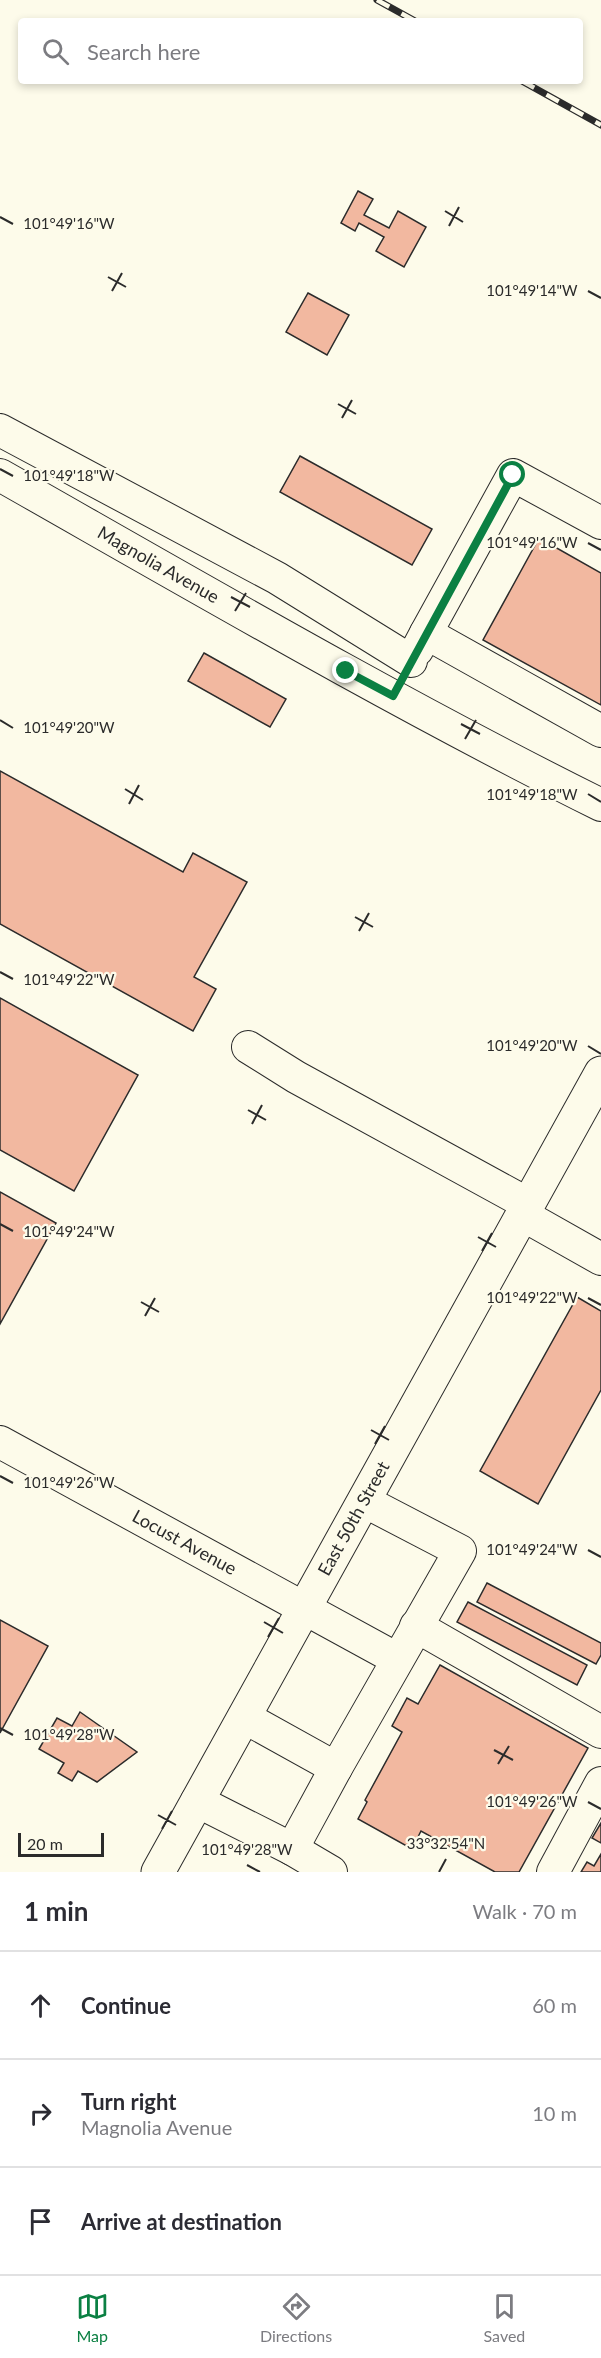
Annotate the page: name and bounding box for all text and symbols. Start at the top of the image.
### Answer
search box [18,18,583,84]
icon: search [39,35,72,68]
text: Search here [87,38,200,65]
text: 101°49'16"W [23,214,115,232]
text: 101°49'14"W [486,281,578,299]
route start [499,461,525,487]
text: 101°49'18"W [23,466,115,484]
street label: Magnolia Avenue [94,521,223,607]
text: 101°49'16"W [486,533,578,551]
route end [332,657,358,683]
text: 101°49'20"W [23,718,115,736]
text: 101°49'18"W [486,785,578,803]
text: 101°49'22"W [23,970,115,988]
text: 101°49'20"W [486,1036,578,1054]
text: 101°49'24"W [23,1222,115,1240]
text: 101°49'22"W [486,1288,578,1306]
street label: East 50th Street [312,1457,394,1579]
text: 101°49'26"W [23,1473,115,1491]
street label: Locust Avenue [129,1505,241,1579]
text: 101°49'24"W [486,1540,578,1558]
text: 101°49'28"W [23,1725,115,1743]
text: 101°49'26"W [486,1792,578,1810]
scale bar [18,1830,104,1858]
text: 20 m [27,1834,63,1853]
text: 33°32'54"N [407,1834,485,1852]
text: 101°49'28"W [201,1840,293,1858]
text: 1 min [24,1895,88,1927]
text: Walk · 70 m [472,1899,577,1923]
icon: ahead [24,1989,57,2022]
text: Continue [81,1992,171,2019]
text: 60 m [532,1993,577,2017]
text: Turn right [81,2088,176,2115]
icon: right [24,2097,57,2130]
text: 10 m [532,2101,577,2125]
text: Magnolia Avenue [81,2115,232,2139]
icon: arrive [24,2205,57,2238]
text: Arrive at destination [81,2208,282,2235]
tab: Map [76,2290,109,2345]
tab: Directions [260,2290,332,2345]
tab: Saved [484,2290,525,2345]

